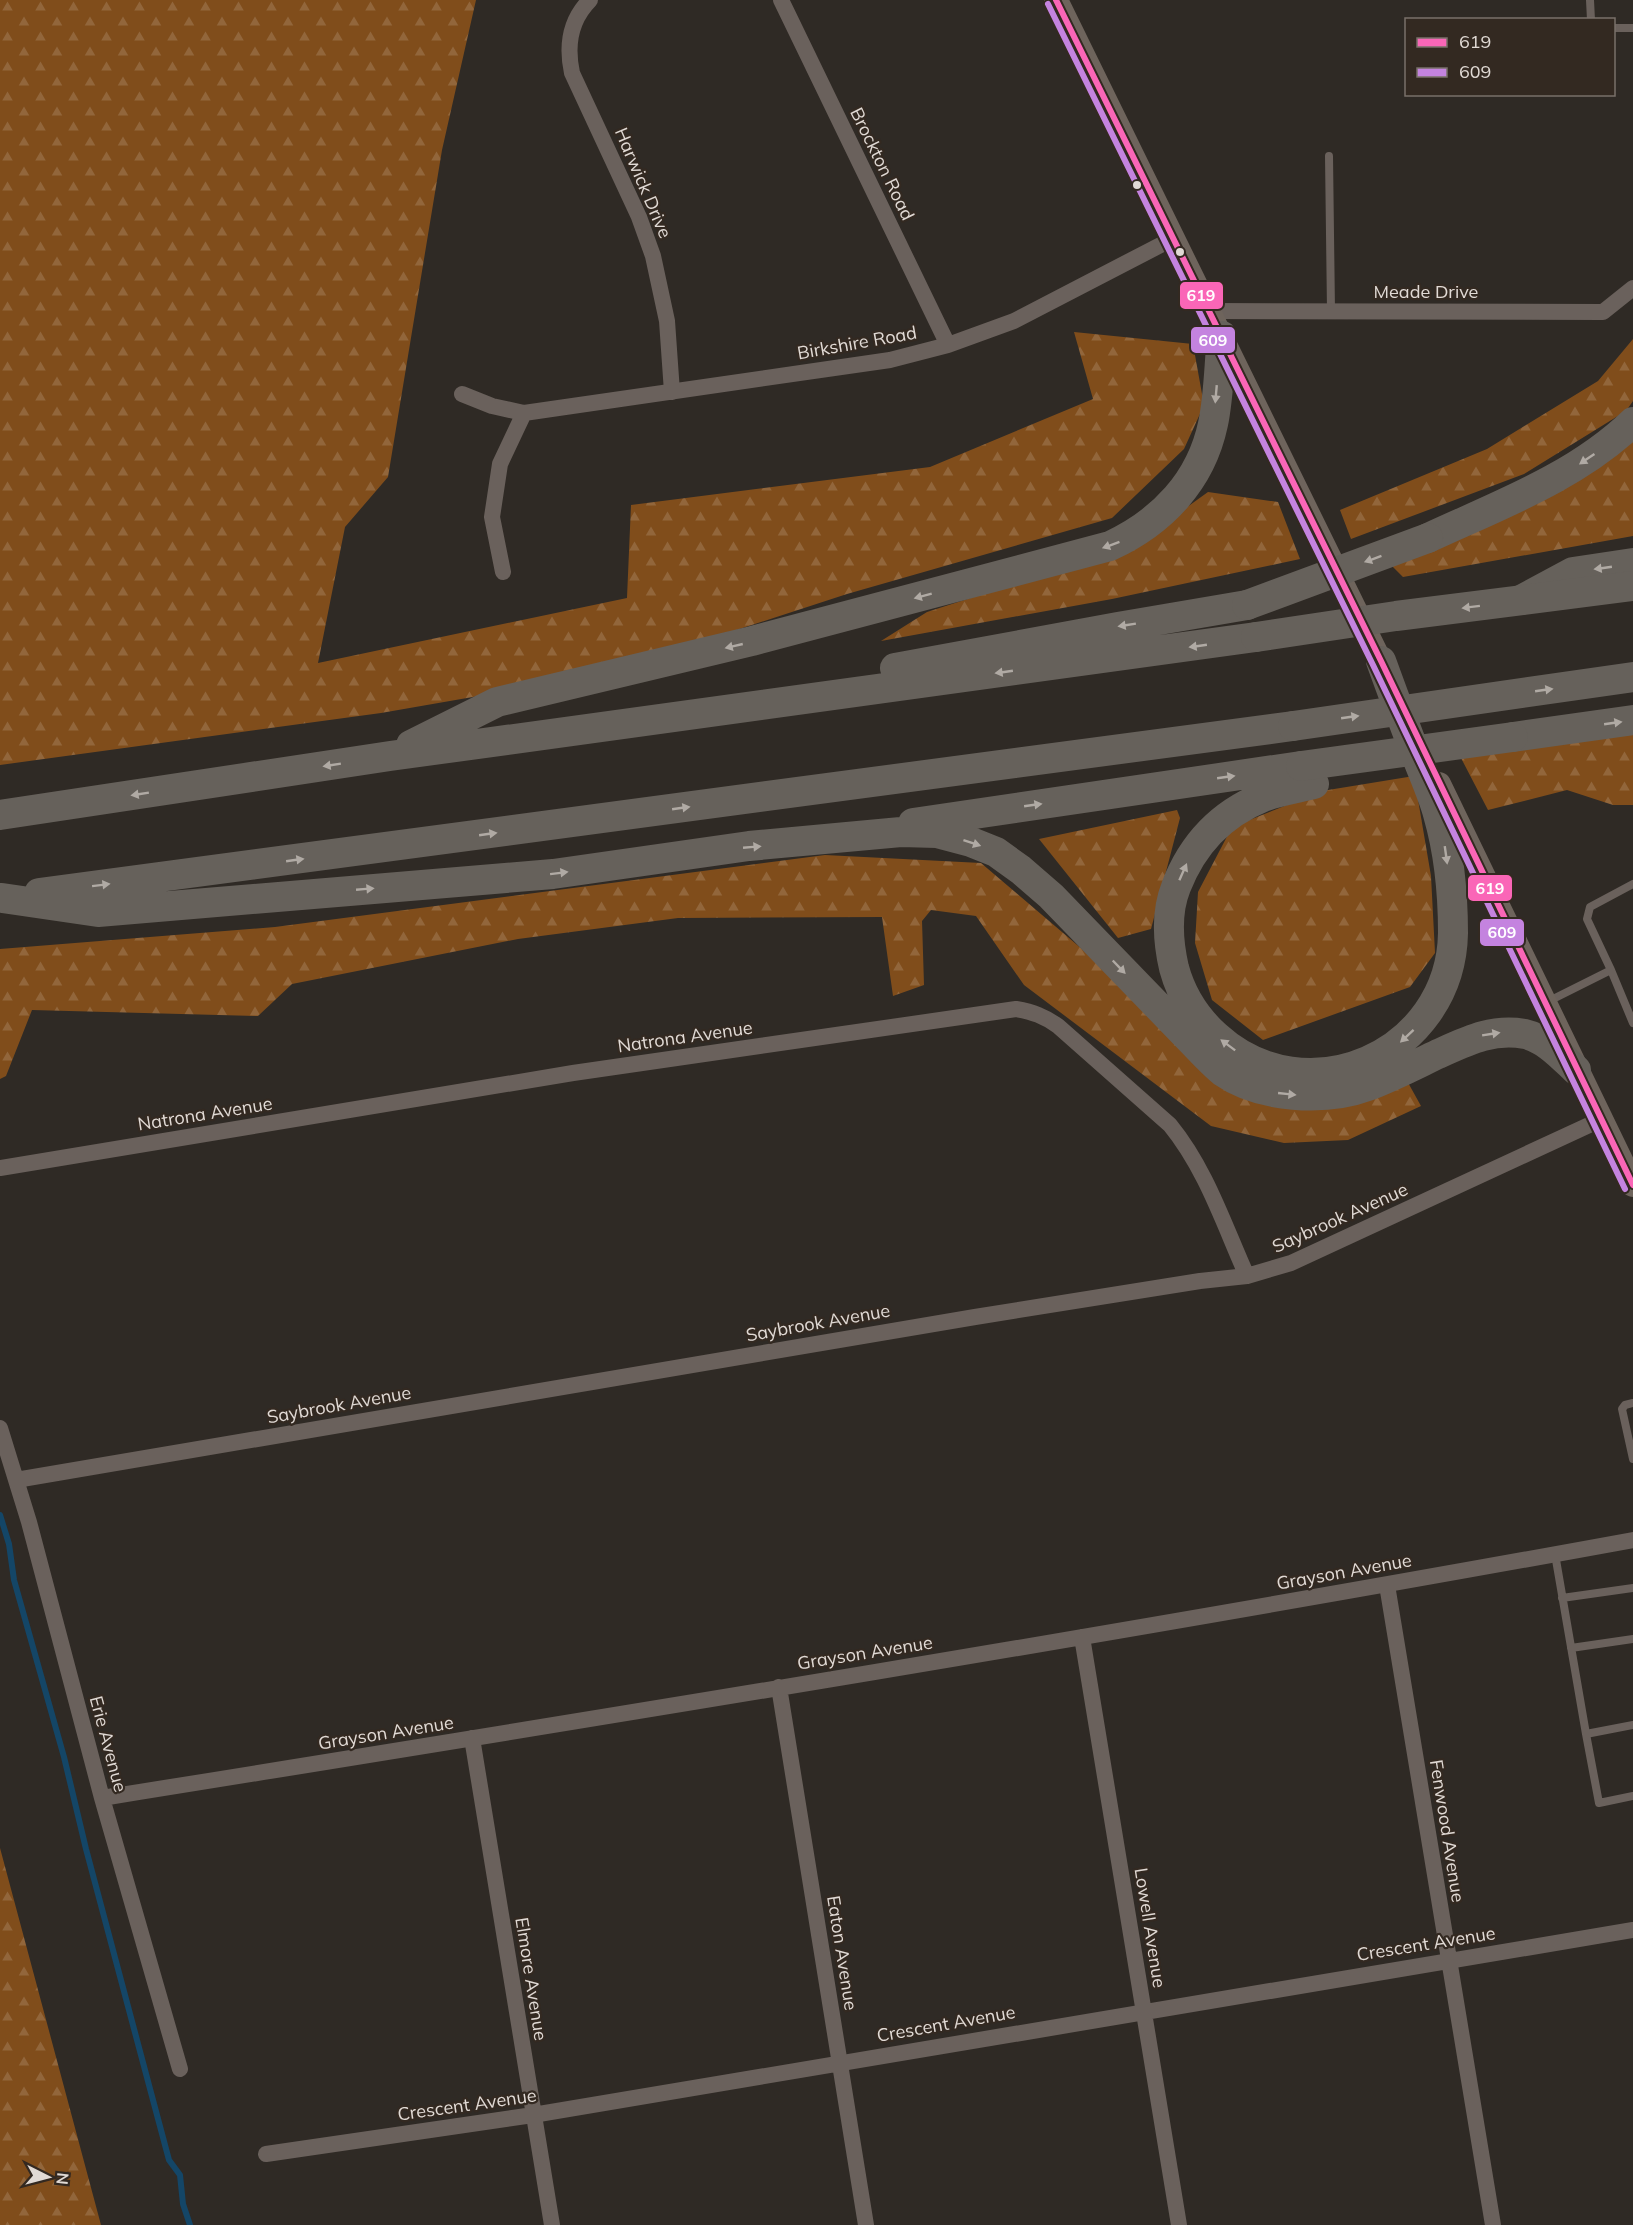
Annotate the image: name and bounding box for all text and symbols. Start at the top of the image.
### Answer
legend [1405,18,1615,96]
text: 619 [1459,30,1491,53]
text: 609 [1459,60,1491,83]
street label: Brockton Road [845,104,920,224]
street label: Harwick Drive [610,124,677,242]
unlabelled marker [1131,179,1143,191]
unlabelled marker [1174,246,1186,258]
street label: Meade Drive [1374,280,1478,303]
line badge: 619 [1179,281,1224,310]
text: 619 [1187,285,1215,305]
street label: Birkshire Road [795,321,918,364]
line badge: 609 [1190,326,1236,354]
text: 609 [1199,330,1227,350]
one-way arrow [1211,385,1221,404]
one-way arrow [1580,453,1596,465]
one-way arrow [1102,540,1120,550]
one-way arrow [1364,554,1382,564]
one-way arrow [1594,563,1613,572]
one-way arrow [914,591,932,601]
one-way arrow [1461,603,1480,612]
one-way arrow [1117,621,1136,630]
one-way arrow [725,641,744,651]
one-way arrow [1188,641,1207,651]
one-way arrow [995,668,1014,677]
one-way arrow [1534,685,1553,694]
one-way arrow [1341,713,1360,722]
one-way arrow [1603,718,1622,728]
one-way arrow [323,760,342,769]
one-way arrow [1217,773,1236,782]
one-way arrow [130,790,149,799]
one-way arrow [1024,800,1043,809]
one-way arrow [672,804,691,813]
one-way arrow [479,830,498,839]
one-way arrow [963,838,981,848]
one-way arrow [743,842,762,852]
one-way arrow [1442,846,1451,865]
one-way arrow [285,856,304,865]
one-way arrow [1178,863,1187,880]
one-way arrow [550,868,569,877]
line badge: 619 [1467,874,1513,902]
text: 619 [1476,878,1504,898]
one-way arrow [92,881,111,890]
one-way arrow [355,884,374,893]
line badge: 609 [1479,918,1525,947]
text: 609 [1488,922,1516,942]
one-way arrow [1112,959,1126,974]
street label: Natrona Avenue [616,1016,754,1057]
one-way arrow [1400,1029,1414,1043]
one-way arrow [1481,1029,1500,1038]
one-way arrow [1220,1040,1235,1052]
one-way arrow [1278,1089,1297,1099]
street label: Natrona Avenue [136,1092,274,1136]
street label: Saybrook Avenue [1268,1177,1411,1258]
street label: Saybrook Avenue [744,1299,892,1347]
street label: Saybrook Avenue [265,1381,413,1429]
street label: Grayson Avenue [1275,1548,1413,1595]
street label: Grayson Avenue [796,1630,934,1675]
street label: Erie Avenue [85,1693,132,1794]
street label: Grayson Avenue [317,1710,455,1755]
street label: Fenwood Avenue [1425,1758,1470,1904]
street label: Lowell Avenue [1130,1866,1171,1990]
street label: Eaton Avenue [822,1894,863,2012]
street label: Elmore Avenue [510,1916,553,2042]
street label: Crescent Avenue [1355,1921,1497,1966]
street label: Crescent Avenue [875,2000,1017,2047]
street label: Crescent Avenue [396,2083,538,2126]
north arrow [18,2147,78,2207]
text: N [52,2172,73,2186]

